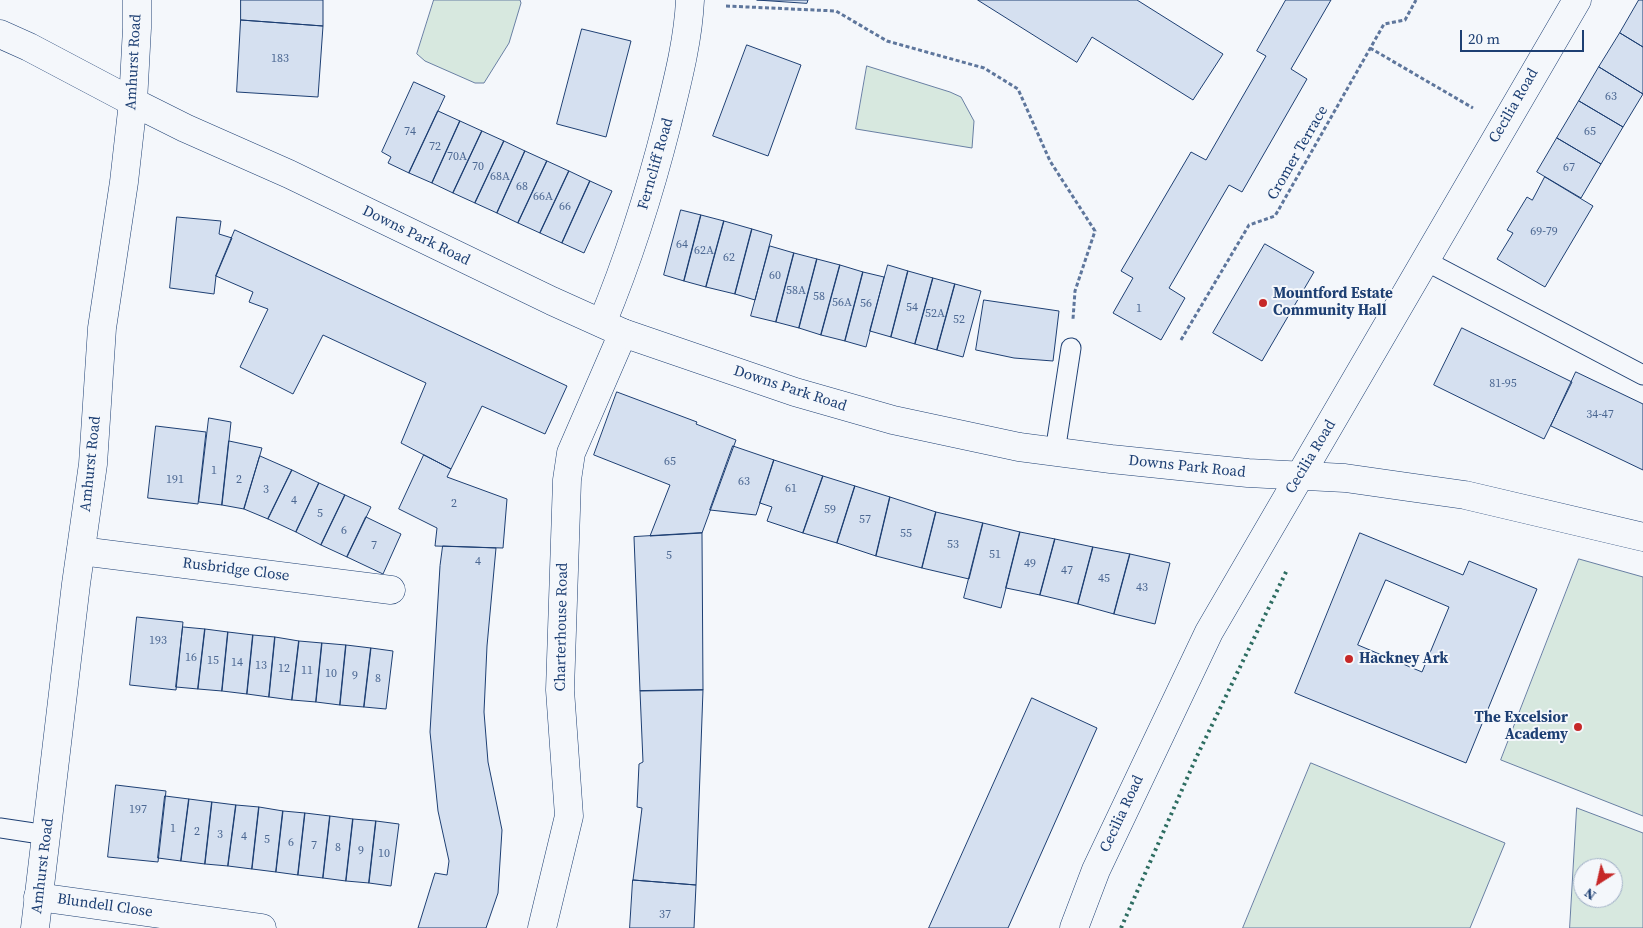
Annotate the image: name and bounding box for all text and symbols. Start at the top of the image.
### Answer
street label: Amhurst Road [122,13,146,111]
scale bar [1463,20,1587,52]
text: 20 m [1468,28,1500,49]
house number: 183 [271,52,289,66]
street label: Cecilia Road [1485,66,1543,146]
house number: 63 [1605,90,1617,104]
street label: Cromer Terrace [1264,103,1332,203]
street label: Ferncliff Road [634,116,678,212]
house number: 74 [404,125,416,139]
house number: 65 [1584,125,1596,139]
house number: 72 [429,140,441,154]
house number: 70A [447,150,467,164]
house number: 70 [472,160,484,174]
house number: 67 [1563,161,1575,175]
house number: 68A [490,170,510,184]
house number: 68 [516,180,528,194]
house number: 66A [533,190,553,204]
house number: 66 [559,200,571,214]
street label: Downs Park Road [359,202,473,270]
house number: 69-79 [1530,225,1558,239]
house number: 64 [676,238,688,252]
house number: 62A [694,244,714,258]
house number: 62 [723,251,735,265]
house number: 60 [769,269,781,283]
house number: 58A [786,284,806,298]
place label: Mountford Estate Community Hall [1273,285,1393,320]
house number: 58 [813,290,825,304]
house number: 56A [832,296,852,310]
house number: 56 [860,297,872,311]
marker: Mountford Estate Community Hall [1257,297,1269,309]
house number: 54 [906,301,918,315]
house number: 1 [1136,302,1142,316]
house number: 52A [925,307,945,321]
house number: 52 [953,313,965,327]
street label: Downs Park Road [731,362,849,416]
house number: 81-95 [1489,377,1517,391]
house number: 34-47 [1586,408,1614,422]
street label: Amhurst Road [77,415,105,513]
street label: Cecilia Road [1282,417,1340,497]
street label: Downs Park Road [1128,452,1246,482]
house number: 65 [664,455,676,469]
house number: 1 [211,464,217,478]
house number: 191 [166,473,184,487]
house number: 2 [236,473,242,487]
house number: 63 [738,475,750,489]
house number: 61 [785,482,797,496]
house number: 3 [263,483,269,497]
house number: 4 [291,494,297,508]
house number: 2 [451,497,457,511]
house number: 59 [824,503,836,517]
house number: 5 [317,507,323,521]
house number: 57 [859,513,871,527]
house number: 6 [341,524,347,538]
house number: 55 [900,527,912,541]
house number: 53 [947,538,959,552]
house number: 7 [371,539,377,553]
house number: 51 [989,548,1001,562]
house number: 5 [666,549,672,563]
street label: Rusbridge Close [181,555,291,585]
house number: 4 [475,555,481,569]
house number: 49 [1024,557,1036,571]
street label: Charterhouse Road [552,562,572,692]
house number: 47 [1061,564,1073,578]
house number: 45 [1098,572,1110,586]
house number: 43 [1136,581,1148,595]
house number: 193 [149,634,167,648]
place label: Hackney Ark [1359,650,1448,668]
house number: 16 [185,651,197,665]
marker: Hackney Ark [1343,653,1355,665]
house number: 15 [207,654,219,668]
house number: 14 [231,656,243,670]
house number: 13 [255,659,267,673]
house number: 12 [278,662,290,676]
house number: 11 [301,664,313,678]
house number: 10 [325,667,337,681]
house number: 9 [352,669,358,683]
house number: 8 [375,672,381,686]
place label: The Excelsior Academy [1474,709,1568,744]
marker: The Excelsior Academy [1572,721,1584,733]
street label: Cecilia Road [1096,773,1148,855]
house number: 197 [129,803,147,817]
street label: Amhurst Road [28,817,58,915]
house number: 1 [170,822,176,836]
house number: 2 [194,825,200,839]
house number: 3 [217,828,223,842]
house number: 4 [241,830,247,844]
house number: 5 [264,833,270,847]
house number: 6 [288,836,294,850]
house number: 7 [311,839,317,853]
house number: 8 [335,841,341,855]
house number: 9 [358,844,364,858]
house number: 10 [378,847,390,861]
north arrow [1573,858,1623,908]
text: N [1580,883,1600,906]
street label: Blundell Close [56,890,154,922]
house number: 37 [659,908,671,922]

